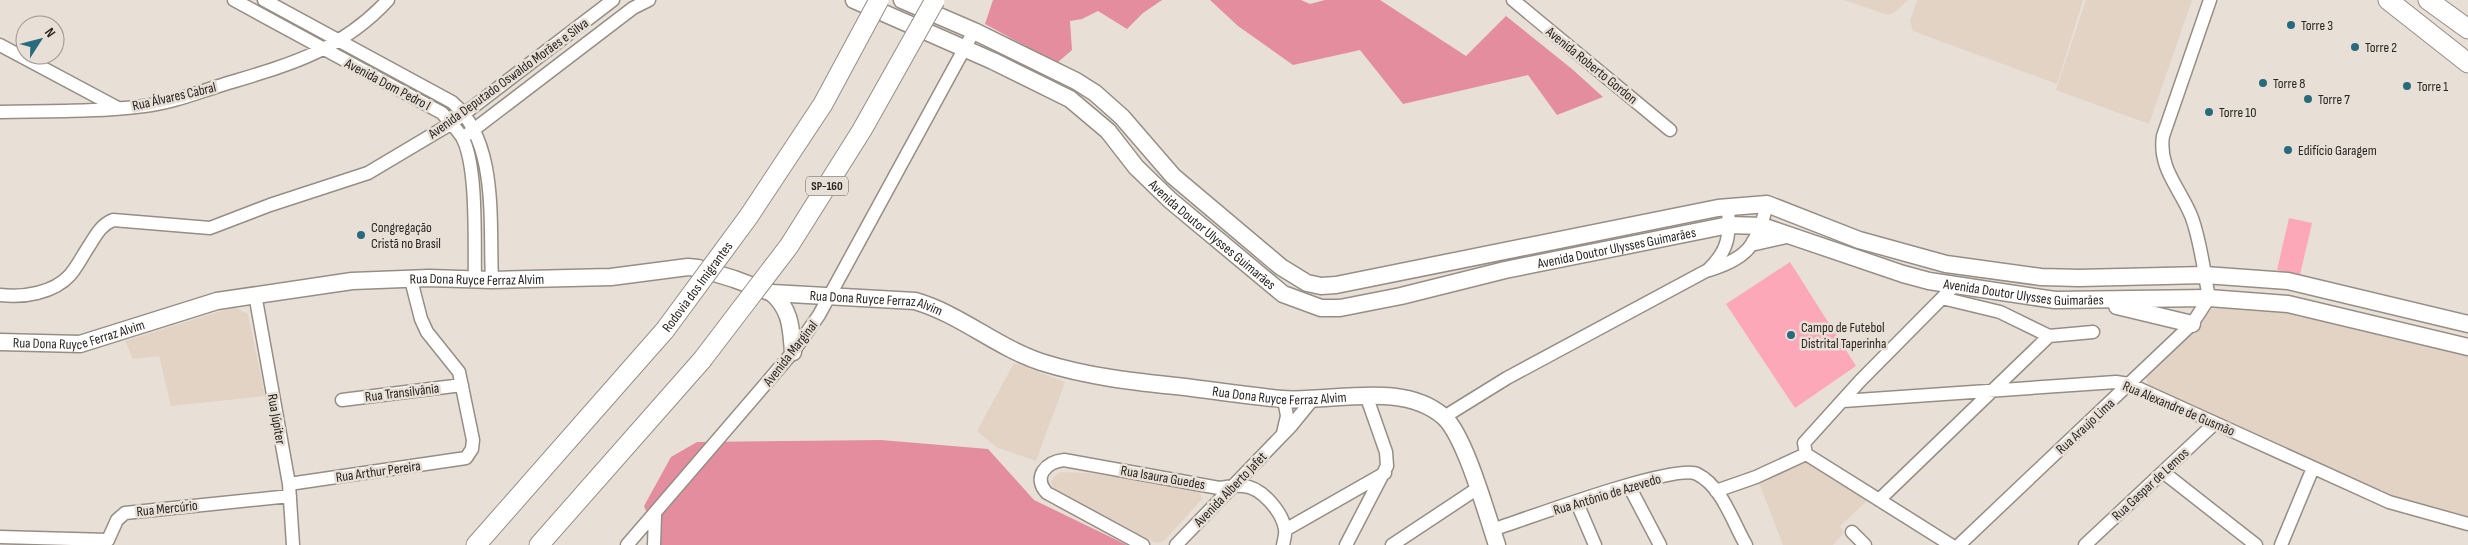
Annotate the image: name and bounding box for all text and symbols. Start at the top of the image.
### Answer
north arrow [15,15,65,65]
street label: Avenida Deputado Oswaldo Morães e Silva [424,15,592,143]
place label: Torre 3 [2301,17,2333,34]
marker: Torre 3 [2285,19,2297,31]
street label: Avenida Roberto Gordon [1542,23,1641,108]
text: N [41,25,59,41]
place label: Torre 2 [2365,39,2397,56]
marker: Torre 2 [2349,41,2361,53]
street label: Avenida Dom Pedro I [341,54,434,114]
place label: Torre 8 [2273,75,2305,92]
marker: Torre 8 [2257,77,2269,89]
place label: Torre 1 [2417,78,2448,95]
street label: Rua Álvares Cabral [131,79,218,114]
marker: Torre 1 [2401,80,2413,92]
place label: Torre 7 [2318,91,2350,108]
marker: Torre 7 [2302,93,2314,105]
place label: Torre 10 [2219,104,2256,121]
marker: Torre 10 [2203,106,2215,118]
place label: Edifício Garagem [2298,142,2377,159]
marker: Edifício Garagem [2282,144,2294,156]
street label: Avenida Doutor Ulysses Guimarães [1144,176,1279,293]
road number: SP-160 [806,177,848,196]
place label: Congregação Cristã no Brasil [371,219,441,252]
street label: Avenida Doutor Ulysses Guimarães [1535,224,1697,272]
marker: Congregação Cristã no Brasil [355,229,367,241]
street label: Rodovia dos Imigrantes [658,238,736,336]
street label: Rua Dona Ruyce Ferraz Alvim [409,270,544,289]
street label: Avenida Doutor Ulysses Guimarães [1941,275,2104,309]
street label: Rua Dona Ruyce Ferraz Alvim [809,287,945,320]
street label: Rua Dona Ruyce Ferraz Alvim [13,316,147,353]
street label: Avenida Marginal [759,317,821,390]
place label: Campo de Futebol Distrital Taperinha [1801,319,1886,352]
marker: Campo de Futebol Distrital Taperinha [1785,329,1797,341]
street label: Rua Alexandre de Gusmão [2120,377,2238,440]
street label: Rua Transilvânia [364,380,440,405]
street label: Rua Dona Ruyce Ferraz Alvim [1211,383,1347,409]
street label: Rua Júpiter [264,393,289,446]
street label: Rua Araujo Lima [2053,395,2118,458]
street label: Rua Gaspar de Lemos [2108,444,2192,524]
street label: Avenida Alberto Jafet [1190,448,1270,531]
street label: Rua Arthur Pereira [335,457,422,486]
street label: Rua Isaura Guedes [1119,462,1206,493]
street label: Rua Antônio de Azevedo [1551,470,1663,519]
street label: Rua Mercúrio [136,497,199,520]

